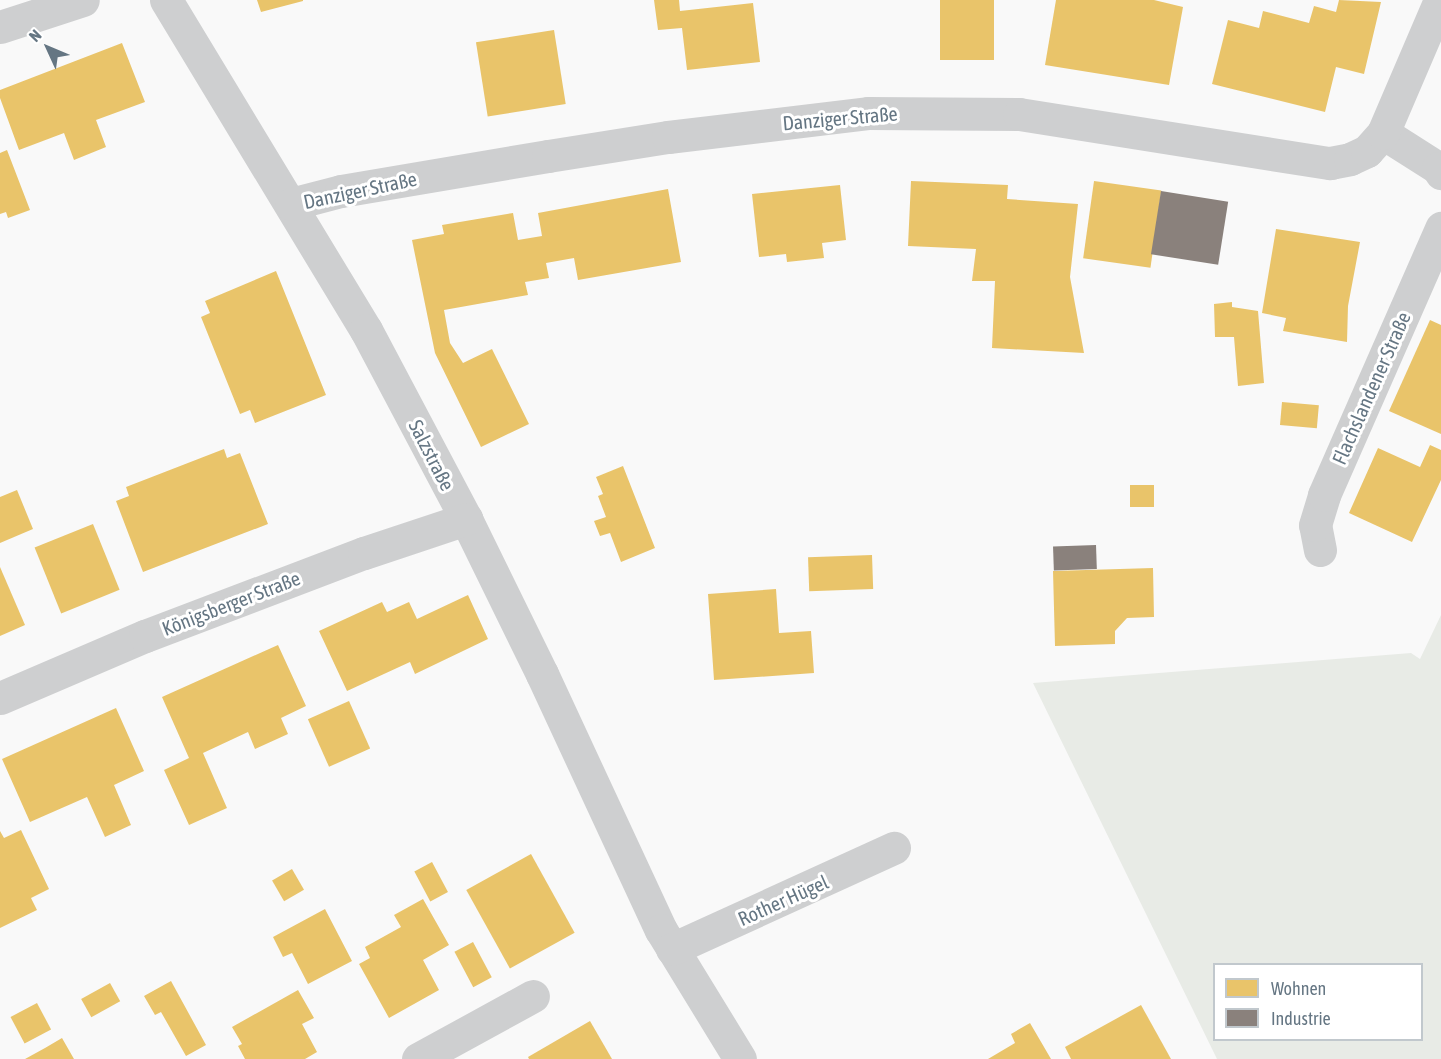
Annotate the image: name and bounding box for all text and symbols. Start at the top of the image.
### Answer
north arrow [18,18,78,78]
text: N [25,26,45,45]
street label: Danziger Straße [781,101,899,135]
street label: Danziger Straße [301,166,419,214]
street label: Flachslandener Straße [1327,308,1415,468]
street label: Salzstraße [404,416,460,494]
street label: Königsberger Straße [159,566,303,640]
street label: Rother Hügel [734,869,832,931]
legend [1213,963,1423,1041]
text: Wohnen [1271,978,1326,999]
text: Industrie [1271,1008,1331,1029]

